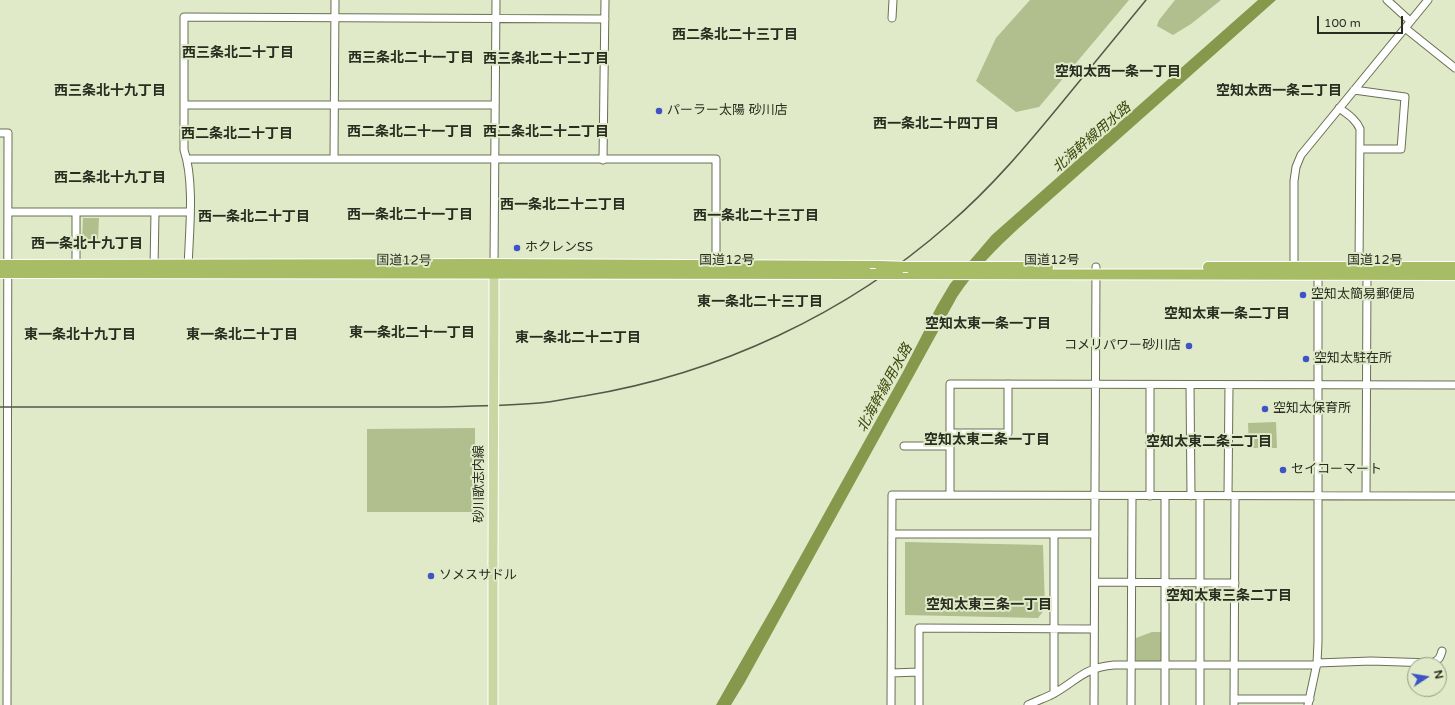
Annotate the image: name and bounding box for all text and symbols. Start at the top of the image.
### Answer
scale bar [1319,8,1405,34]
text: 100 m [1324,16,1361,30]
district label: 西二条北二十三丁目 [672,27,798,43]
district label: 西三条北二十丁目 [182,45,294,61]
district label: 西三条北二十一丁目 [348,50,474,66]
district label: 西三条北二十二丁目 [483,51,609,67]
district label: 空知太西一条一丁目 [1055,64,1181,80]
district label: 西三条北十九丁目 [54,83,166,99]
district label: 空知太西一条二丁目 [1216,83,1342,99]
water label: 北海幹線用水路 [1050,100,1134,176]
place label: パーラー太陽 砂川店 [667,103,787,119]
marker: パーラー太陽 砂川店 [654,106,664,116]
district label: 西一条北二十四丁目 [873,116,999,132]
district label: 西二条北二十一丁目 [347,124,473,140]
district label: 西二条北二十二丁目 [483,124,609,140]
district label: 西二条北二十丁目 [181,126,293,142]
district label: 西二条北十九丁目 [54,170,166,186]
district label: 西一条北二十二丁目 [500,197,626,213]
district label: 西一条北二十一丁目 [347,207,473,223]
district label: 西一条北二十三丁目 [693,208,819,224]
district label: 西一条北二十丁目 [198,209,310,225]
district label: 西一条北十九丁目 [31,236,143,252]
place label: ホクレンSS [525,240,593,256]
marker: ホクレンSS [512,243,522,253]
street label: 国道12号 [376,253,432,269]
street label: 国道12号 [699,253,755,269]
street label: 国道12号 [1024,253,1080,269]
street label: 国道12号 [1347,253,1403,269]
place label: 空知太簡易郵便局 [1311,287,1415,303]
marker: 空知太簡易郵便局 [1298,290,1308,300]
district label: 東一条北二十三丁目 [697,294,823,310]
district label: 空知太東一条二丁目 [1164,306,1290,322]
district label: 空知太東一条一丁目 [925,316,1051,332]
district label: 東一条北二十一丁目 [349,325,475,341]
district label: 東一条北十九丁目 [24,327,136,343]
district label: 東一条北二十丁目 [186,327,298,343]
district label: 東一条北二十二丁目 [515,330,641,346]
place label: コメリパワー砂川店 [1064,338,1181,354]
water label: 北海幹線用水路 [854,341,916,435]
marker: コメリパワー砂川店 [1184,341,1194,351]
place label: 空知太駐在所 [1314,351,1392,367]
marker: 空知太駐在所 [1301,354,1311,364]
place label: 空知太保育所 [1273,401,1351,417]
marker: 空知太保育所 [1260,404,1270,414]
district label: 空知太東二条一丁目 [924,432,1050,448]
district label: 空知太東二条二丁目 [1146,434,1272,450]
street label: 砂川歌志内線 [472,445,488,523]
place label: セイコーマート [1291,462,1382,478]
marker: セイコーマート [1278,465,1288,475]
place label: ソメスサドル [439,568,517,584]
marker: ソメスサドル [426,571,436,581]
district label: 空知太東三条二丁目 [1166,588,1292,604]
district label: 空知太東三条一丁目 [926,597,1052,613]
north arrow [1407,657,1447,697]
text: N [1431,669,1446,680]

